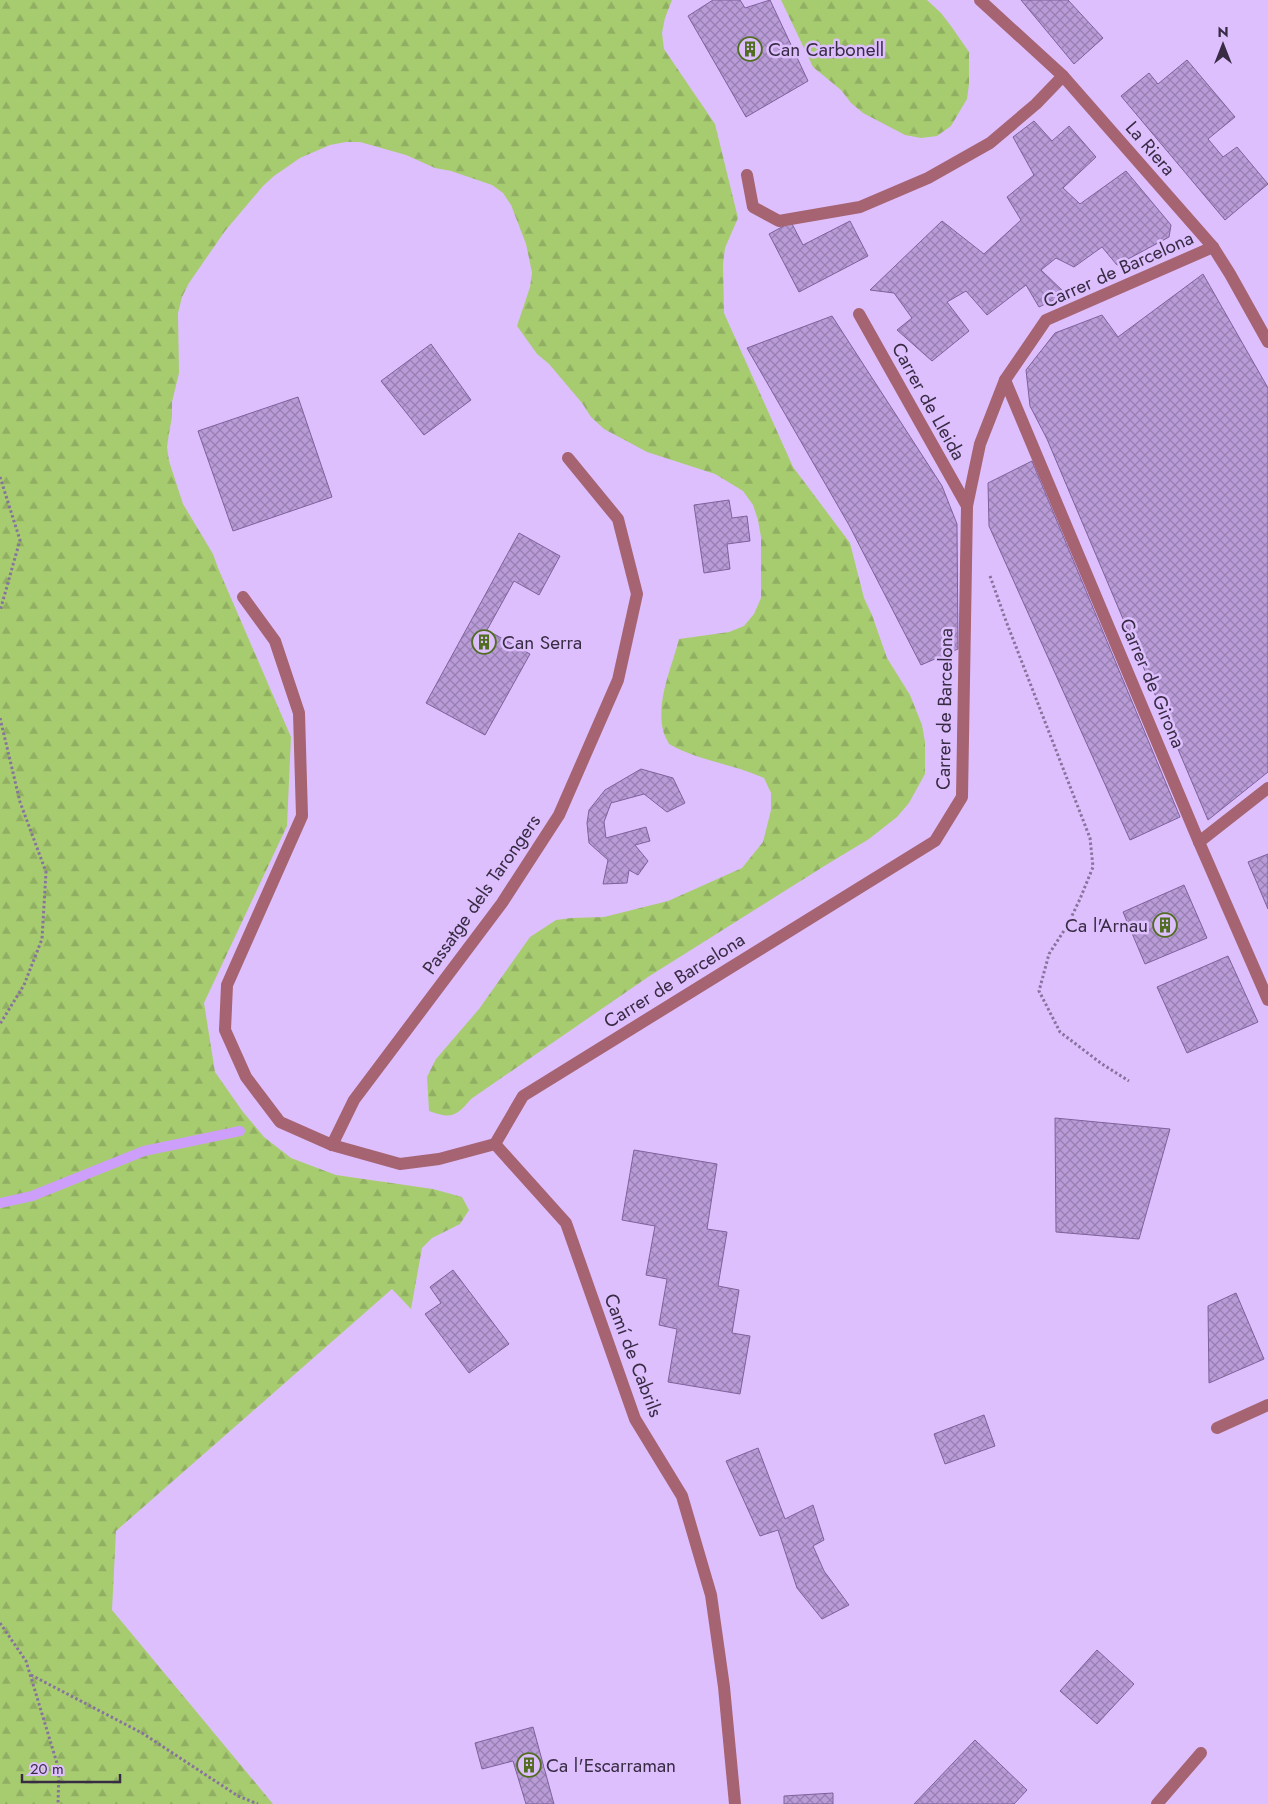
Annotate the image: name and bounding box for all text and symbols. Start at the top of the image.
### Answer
north arrow [1198,20,1248,70]
text: N [1217,22,1229,42]
building icon: Can Carbonell [737,36,763,62]
place label: Can Carbonell [768,36,884,63]
street label: La Riera [1119,115,1182,181]
street label: Carrer de Barcelona [1039,224,1198,315]
street label: Carrer de Lleida [885,337,972,465]
street label: Carrer de Girona [1113,614,1192,752]
street label: Carrer de Barcelona [930,628,959,790]
building icon: Can Serra [471,629,497,655]
place label: Can Serra [502,629,582,656]
street label: Passatge dels Tarongers [416,808,547,980]
place label: Ca l'Arnau [1065,912,1148,939]
building icon: Ca l'Arnau [1152,912,1178,938]
street label: Carrer de Barcelona [598,926,750,1035]
street label: Camí de Cabrils [598,1289,670,1421]
scale bar [22,1752,120,1784]
building icon: Ca l'Escarraman [516,1752,542,1778]
place label: Ca l'Escarraman [546,1752,676,1779]
text: 20 m [30,1758,64,1780]

